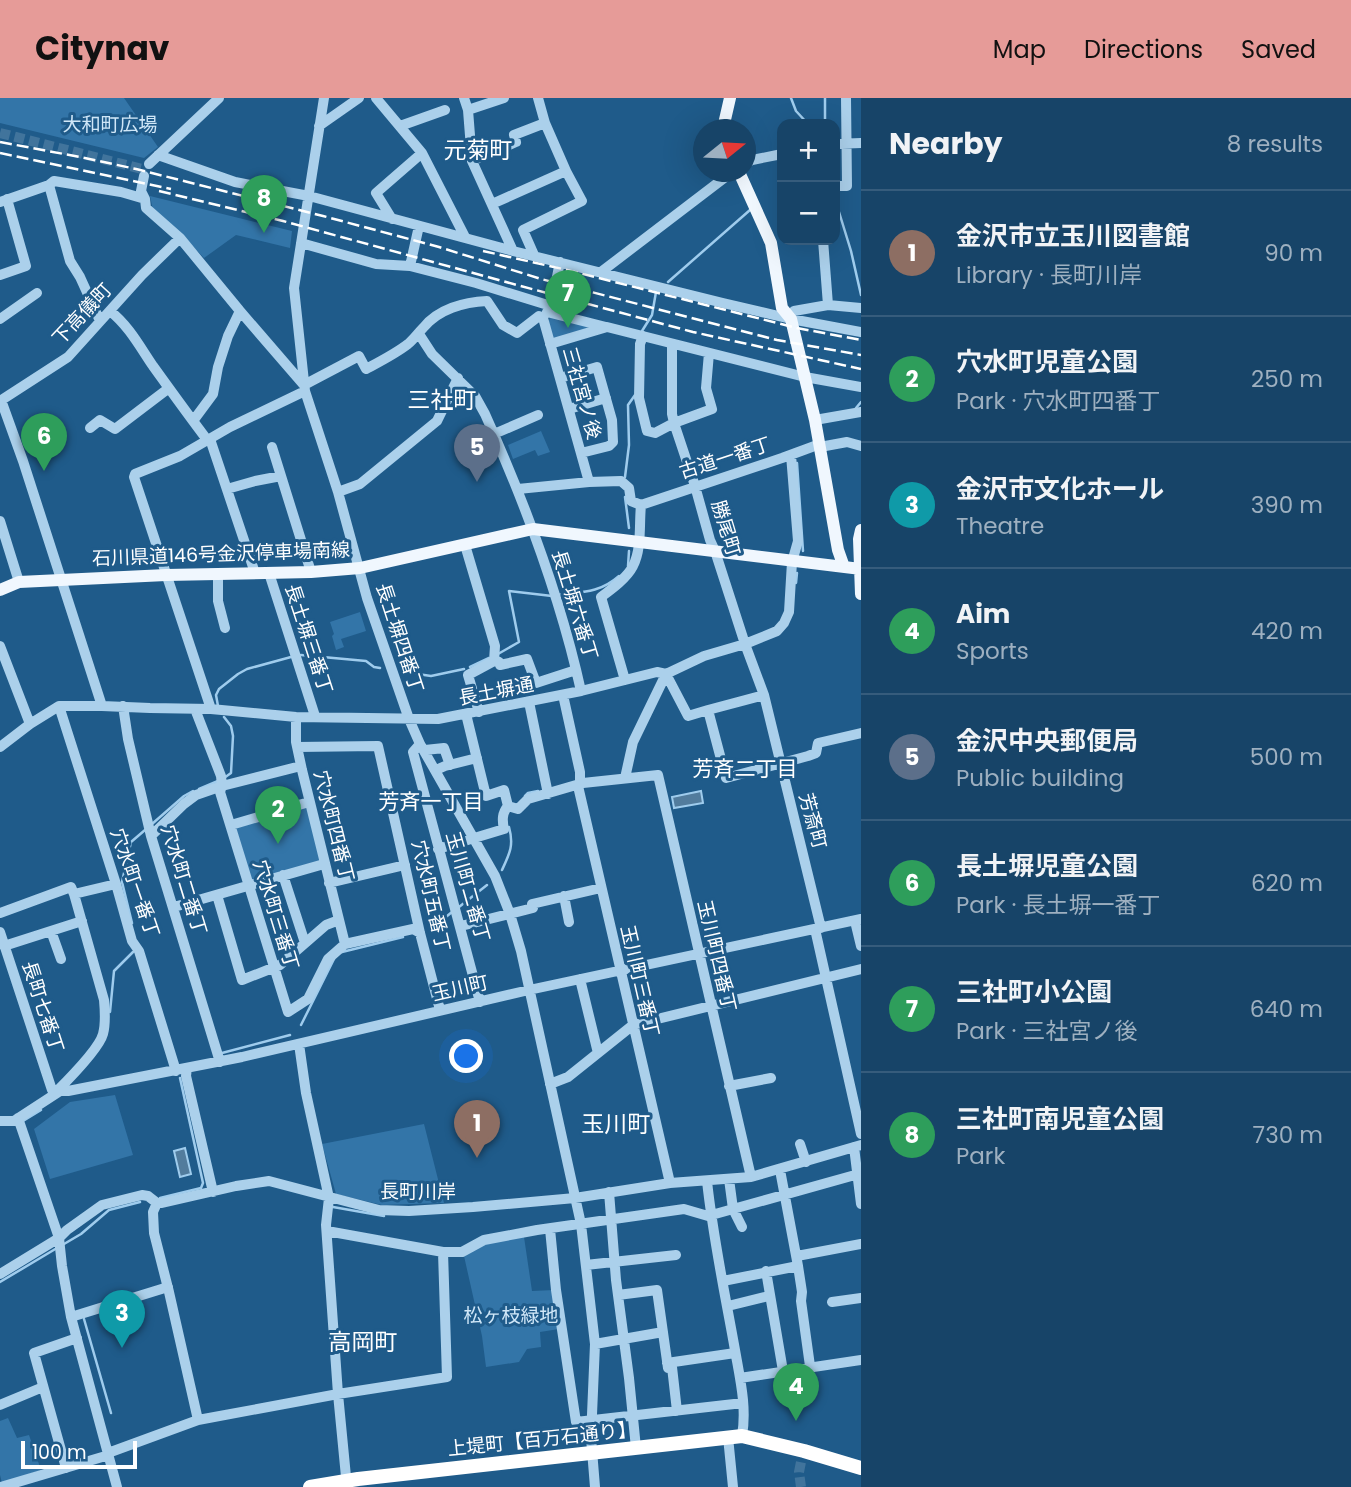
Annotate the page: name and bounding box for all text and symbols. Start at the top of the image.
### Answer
text: Citynav [35,25,169,72]
text: Map [993,33,1046,66]
text: Directions [1084,33,1203,66]
text: Saved [1241,33,1316,66]
park label: 大和町広場 [62,111,158,138]
north arrow [693,119,756,182]
map controls [777,119,840,245]
button: + [777,119,840,182]
text: Nearby [889,122,1003,165]
text: 8 results [1227,128,1323,160]
district label: 元菊町 [444,134,513,166]
pin: 8 [241,175,287,233]
button: − [777,182,840,245]
text: 金沢市立玉川図書館 [956,218,1190,254]
text: 1 [908,237,916,269]
text: 90 m [1264,237,1323,269]
text: Library · 長町川岸 [956,259,1142,291]
pin: 7 [545,270,591,328]
street label: 下高儀町 [46,277,118,351]
street label: 三社宮ノ後 [556,344,608,442]
text: 穴水町児童公園 [956,344,1138,380]
text: 2 [905,363,919,395]
text: 250 m [1251,363,1323,395]
district label: 三社町 [408,384,477,416]
text: Park · 穴水町四番丁 [956,385,1160,417]
pin: 6 [21,413,67,471]
pin: 5 [454,424,500,482]
street label: 古道一番丁 [676,430,774,486]
text: 金沢市文化ホール [956,471,1164,507]
text: 3 [905,489,919,521]
text: 390 m [1251,489,1323,521]
street label: 勝尾町 [705,497,747,559]
text: Theatre [956,510,1044,542]
street label: 石川県道146号金沢停車場南線 [92,536,350,572]
street label: 長土塀六番丁 [545,547,605,663]
street label: 長土塀四番丁 [370,580,430,696]
street label: 長土塀三番丁 [279,581,339,697]
text: Aim [956,596,1010,632]
text: 4 [904,615,920,647]
text: 420 m [1251,615,1323,647]
text: Sports [956,635,1029,667]
street label: 長土塀通 [456,670,536,712]
text: 金沢中央郵便局 [956,723,1138,759]
text: 5 [905,741,919,773]
text: 500 m [1250,741,1323,773]
district label: 芳斉二丁目 [693,754,798,783]
text: Public building [956,762,1124,794]
street label: 穴水町四番丁 [307,767,361,885]
pin: 2 [255,786,301,844]
district label: 芳斉一丁目 [379,787,484,816]
street label: 芳斎町 [793,790,833,852]
street label: 穴水町二番丁 [154,822,214,938]
street label: 穴水町一番丁 [104,825,166,941]
street label: 玉川町二番丁 [439,828,497,946]
street label: 穴水町五番丁 [405,837,457,955]
text: 長土塀児童公園 [956,848,1138,884]
street label: 穴水町三番丁 [246,857,306,973]
text: 6 [905,867,919,899]
text: 620 m [1251,867,1323,899]
text: Park · 長土塀一番丁 [956,889,1160,921]
street label: 玉川町四番丁 [691,897,743,1015]
street label: 玉川町三番丁 [614,922,666,1040]
street label: 長町七番丁 [15,958,71,1056]
street label: 玉川町 [429,968,491,1008]
text: 三社町小公園 [956,974,1112,1010]
text: 7 [906,993,918,1025]
text: 640 m [1250,993,1323,1025]
text: Park · 三社宮ノ後 [956,1015,1137,1047]
your location [449,1039,483,1073]
pin: 1 [454,1100,500,1158]
text: 三社町南児童公園 [956,1101,1164,1137]
district label: 玉川町 [582,1108,651,1140]
text: 8 [905,1119,919,1151]
text: 730 m [1253,1119,1323,1151]
text: Park [956,1140,1005,1172]
street label: 長町川岸 [380,1178,456,1205]
pin: 3 [99,1290,145,1348]
park label: 松ヶ枝緑地 [463,1302,559,1329]
district label: 高岡町 [329,1326,398,1358]
pin: 4 [773,1363,819,1421]
street label: 上堤町【百万石通り】 [446,1416,638,1462]
scale bar [21,1438,136,1470]
text: 100 m [32,1439,87,1466]

